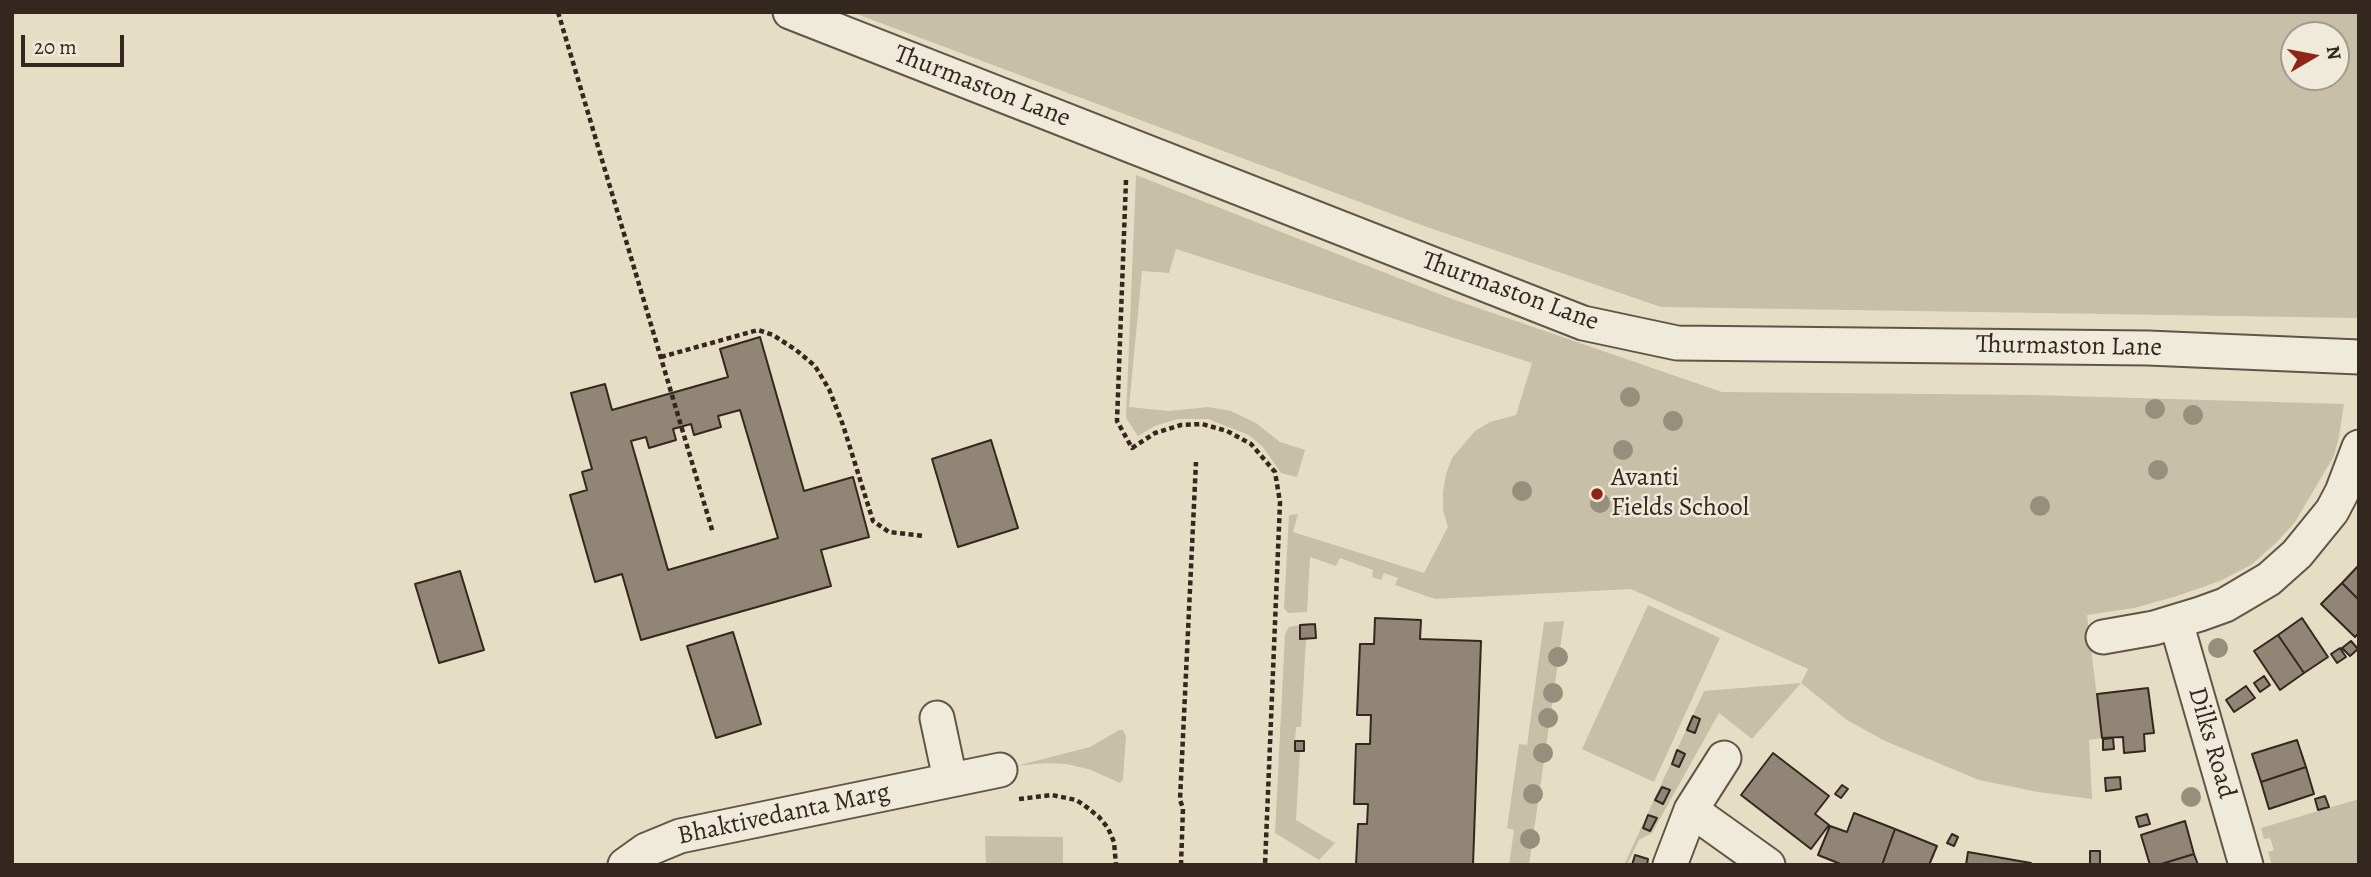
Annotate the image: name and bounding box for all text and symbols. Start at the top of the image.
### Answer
scale bar [24,21,128,65]
north arrow [2280,21,2350,91]
text: 20 m [34,33,77,61]
street label: Thurmaston Lane [890,39,1074,135]
text: N [2320,44,2348,62]
street label: Thurmaston Lane [1417,246,1603,338]
street label: Thurmaston Lane [1976,330,2162,364]
place label: Avanti Fields School [1611,463,1749,524]
marker: Avanti Fields School [1589,486,1605,502]
street label: Dilks Road [2180,684,2242,802]
street label: Bhaktivedanta Marg [675,777,893,853]

